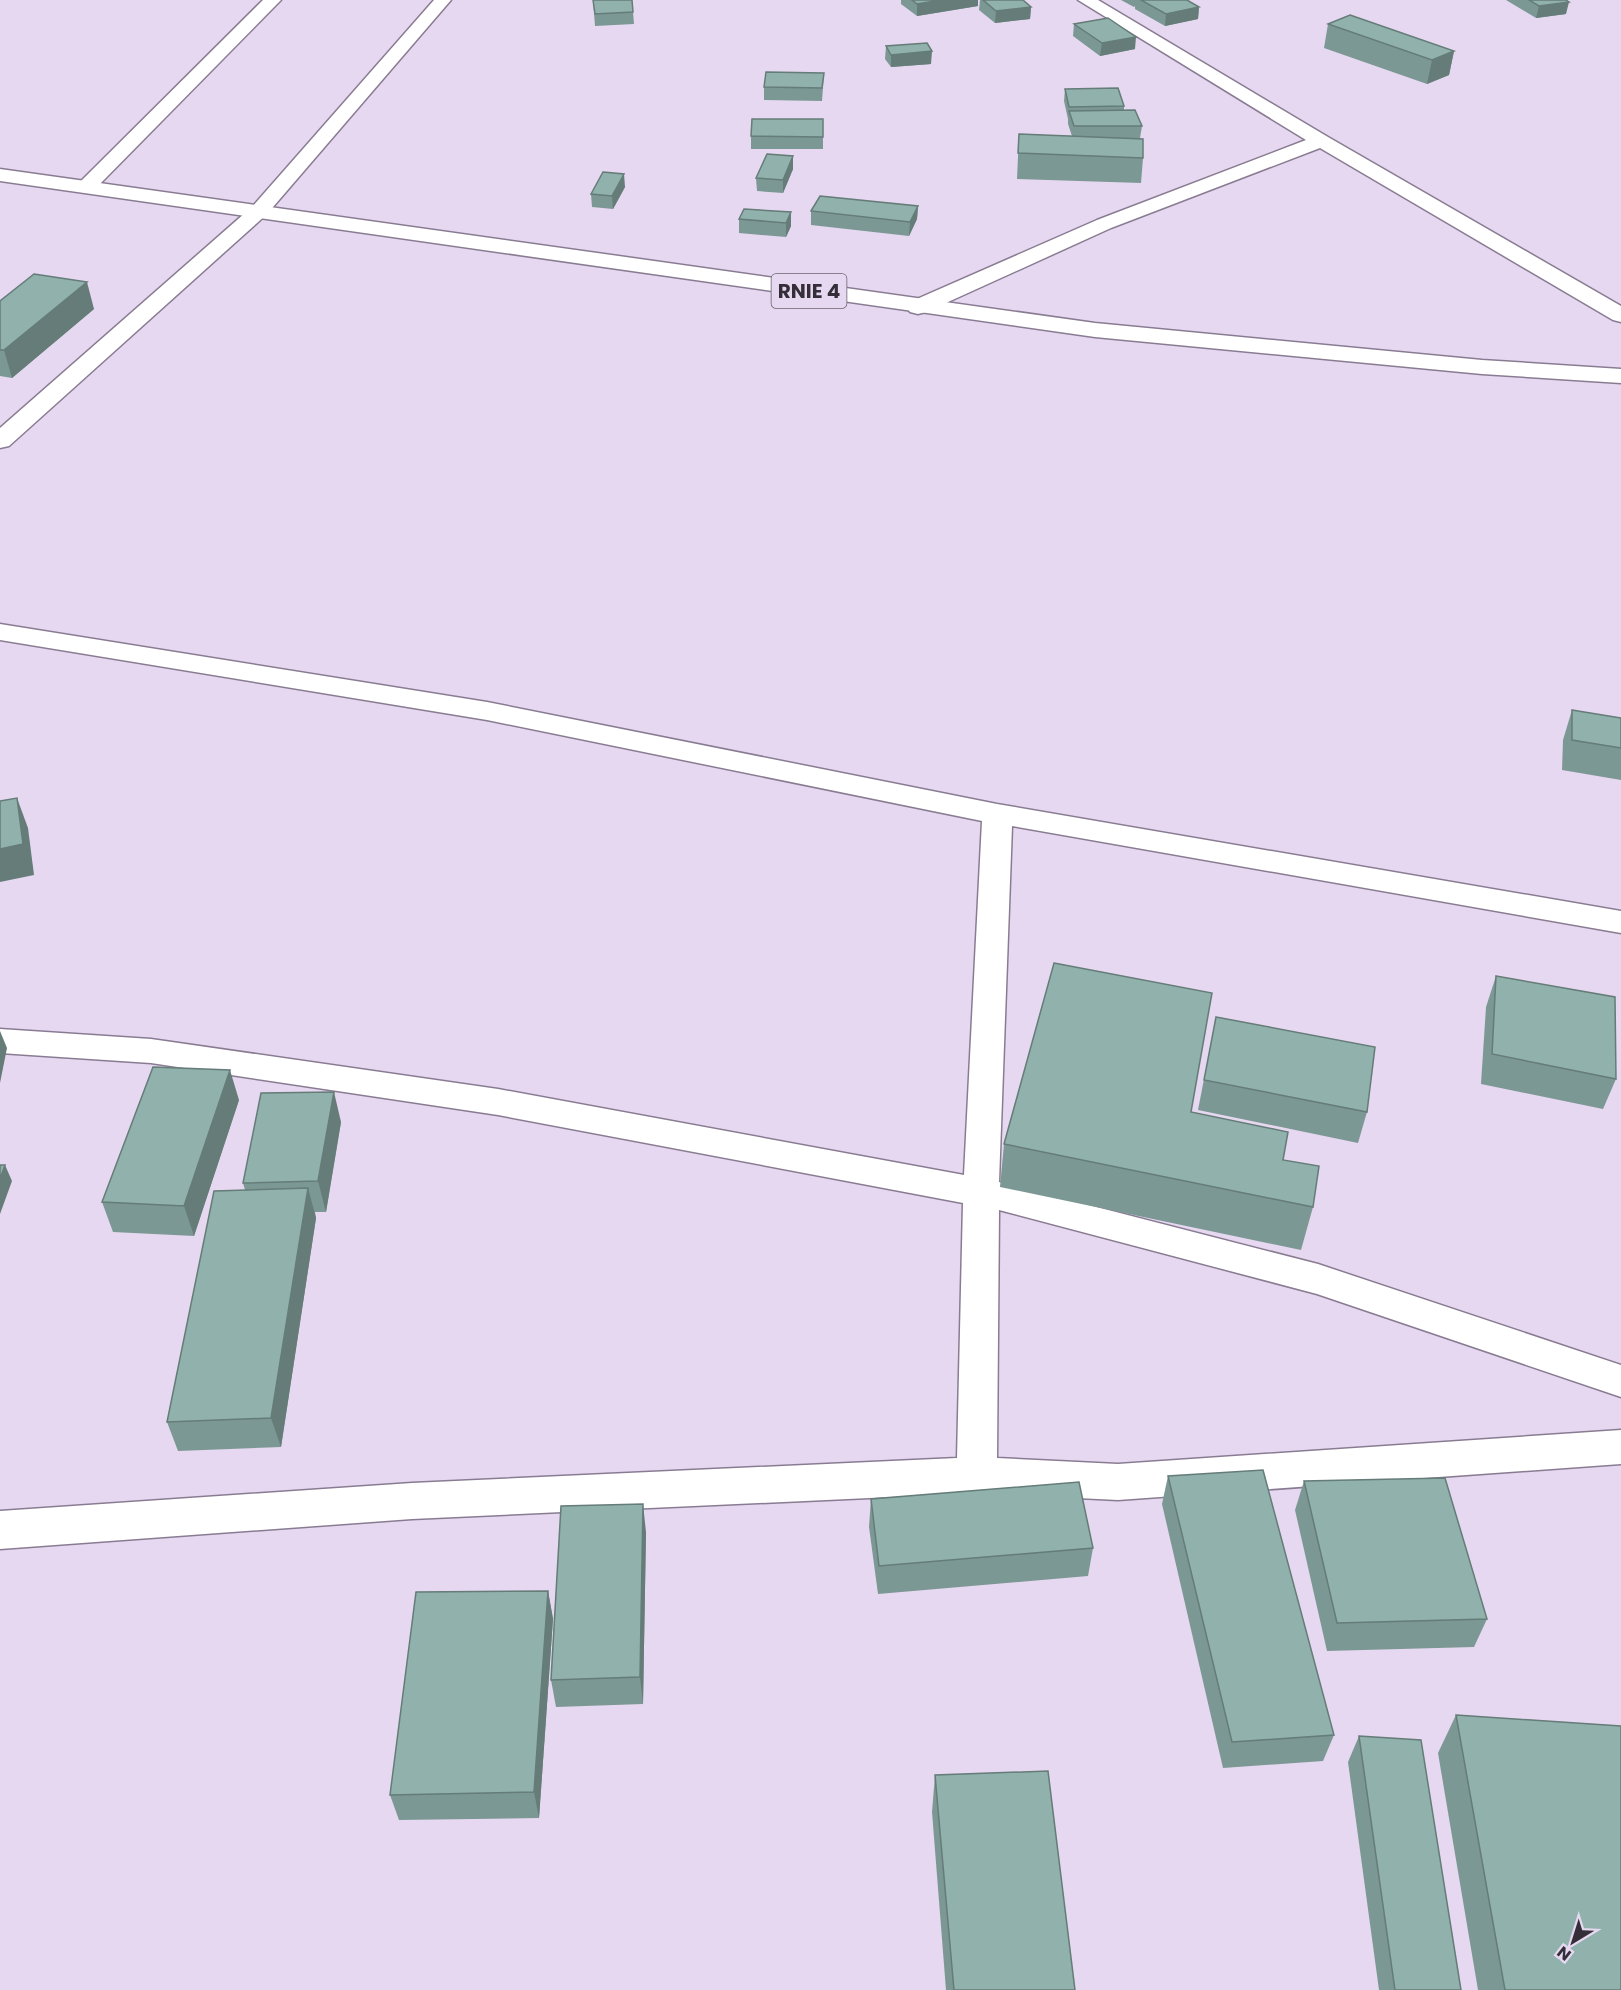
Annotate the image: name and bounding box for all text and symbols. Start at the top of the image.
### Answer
road number: RNIE 4 [772,274,846,308]
north arrow [1543,1912,1603,1972]
text: N [1552,1941,1576,1966]

